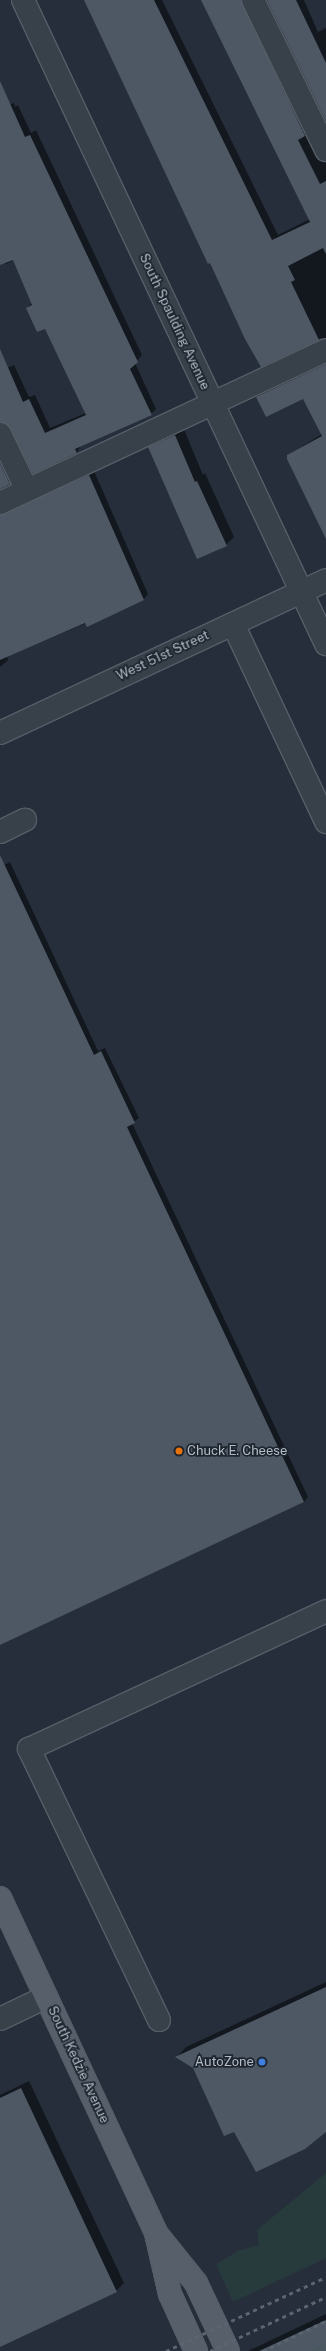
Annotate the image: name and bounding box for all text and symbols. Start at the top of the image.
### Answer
street label: South Spaulding Avenue [136,251,212,393]
street label: West 51st Street [114,628,212,684]
place label: Chuck E. Cheese [187,1443,287,1459]
marker: Chuck E. Cheese [174,1446,184,1456]
street label: South Kedzie Avenue [44,2004,112,2126]
place label: AutoZone [195,2054,254,2070]
marker: AutoZone [257,2057,267,2067]

